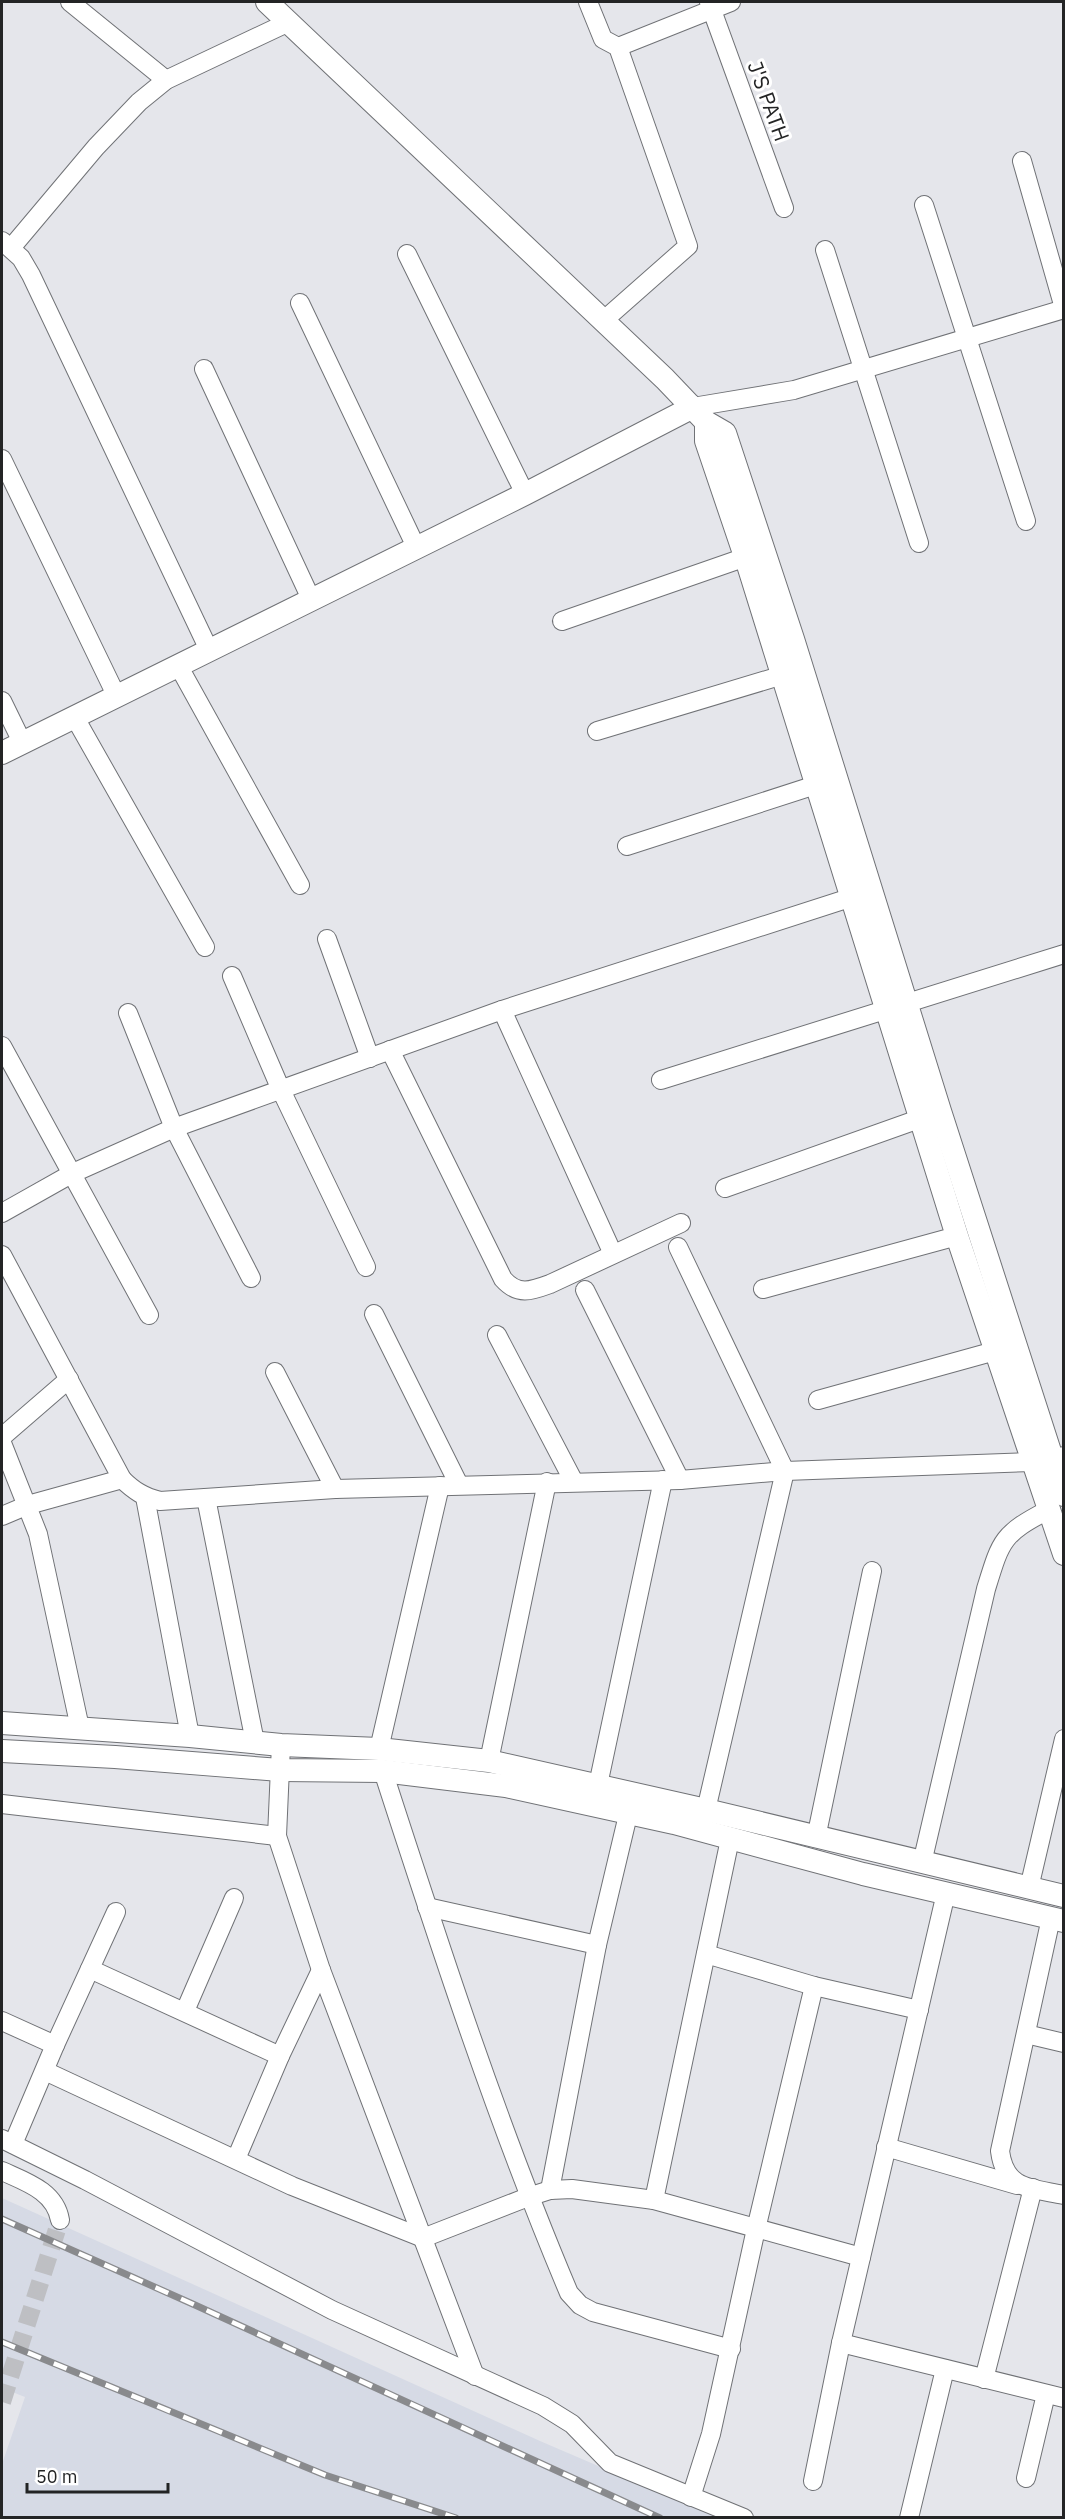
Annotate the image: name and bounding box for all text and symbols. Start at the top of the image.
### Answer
street label: J'S PATH [742,57,796,145]
scale bar [27,2456,168,2494]
text: 50 m [36,2465,78,2488]

